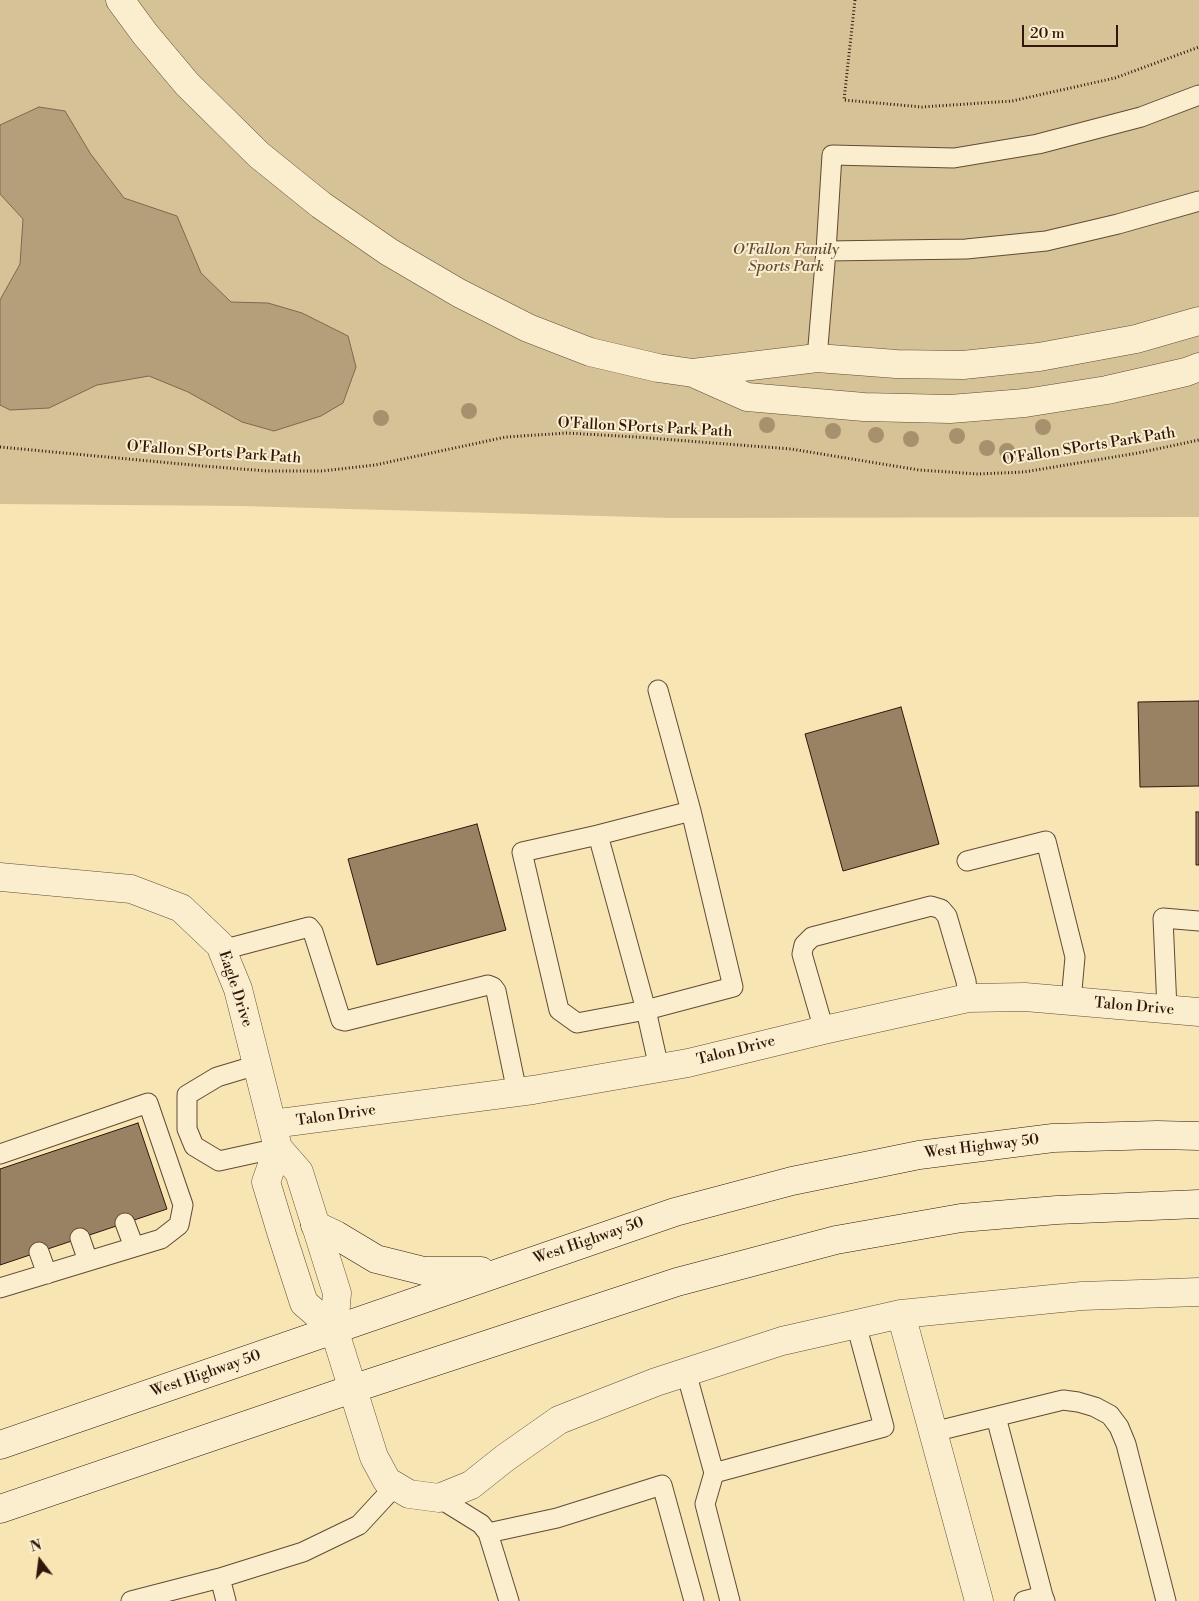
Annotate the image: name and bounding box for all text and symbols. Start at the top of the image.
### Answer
scale bar [1024,15,1120,47]
text: 20 m [1030,24,1065,43]
park label: O'Fallon Family Sports Park [733,241,839,276]
street label: O'Fallon SPorts Park Path [557,414,733,442]
street label: O'Fallon SPorts Park Path [1001,424,1177,470]
street label: O'Fallon SPorts Park Path [126,438,302,468]
street label: Eagle Drive [214,949,256,1029]
street label: Talon Drive [1093,995,1175,1019]
street label: Talon Drive [695,1033,777,1069]
street label: Talon Drive [295,1101,377,1131]
street label: West Highway 50 [924,1131,1040,1163]
street label: West Highway 50 [532,1214,646,1268]
street label: West Highway 50 [149,1347,263,1401]
north arrow [15,1536,65,1586]
text: N [28,1536,44,1557]

